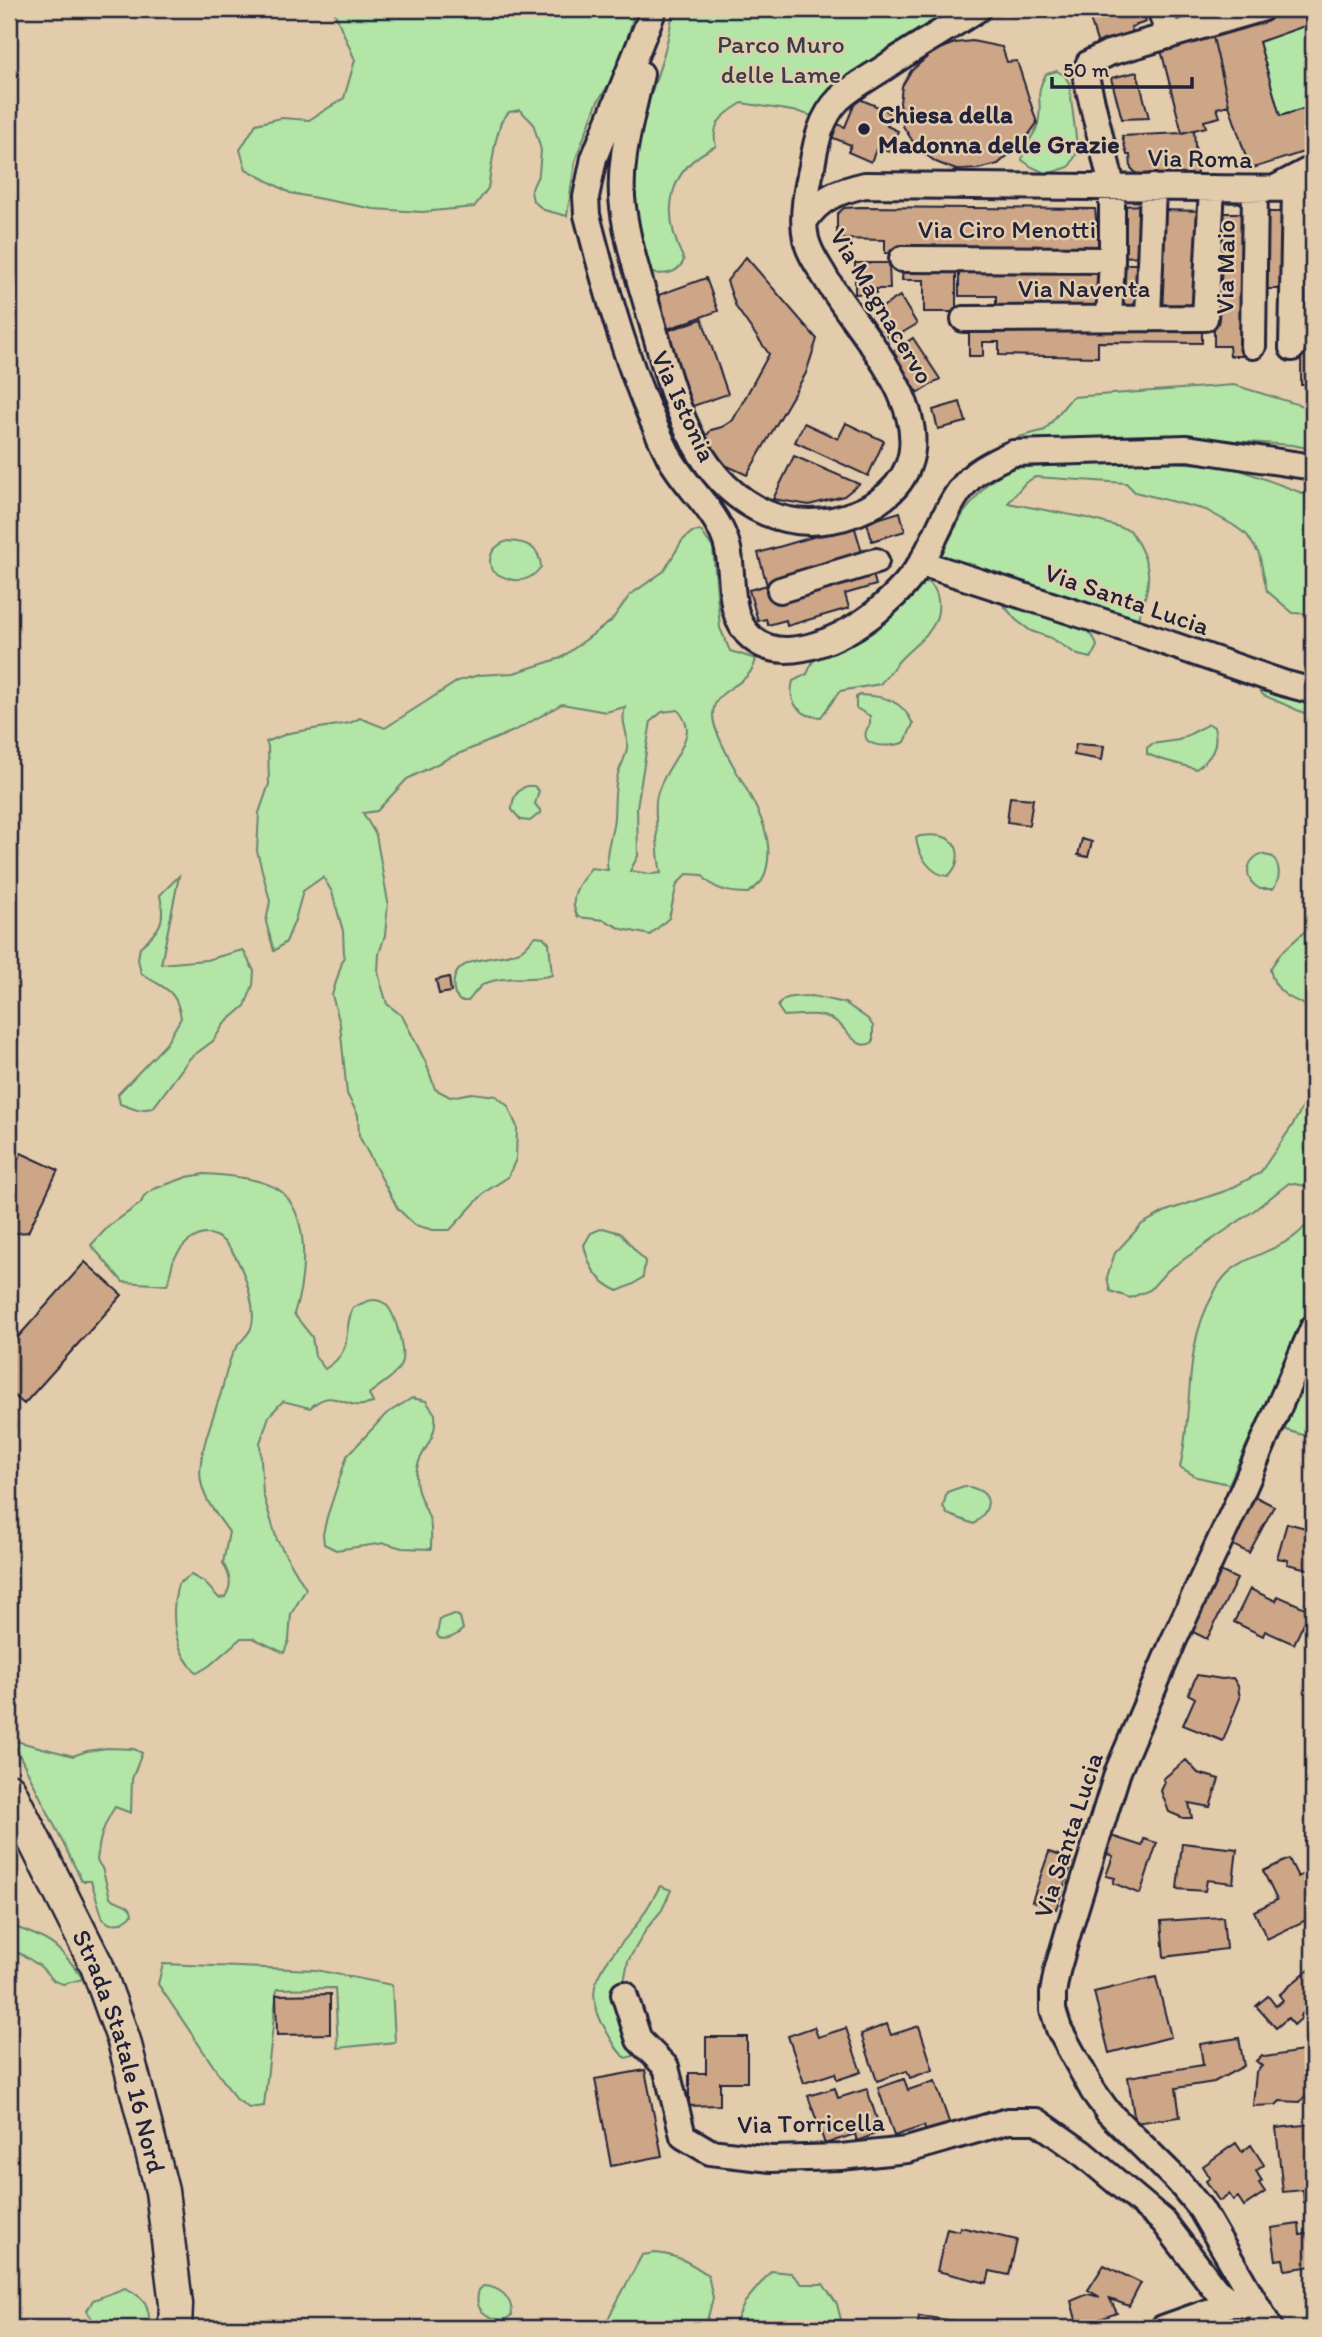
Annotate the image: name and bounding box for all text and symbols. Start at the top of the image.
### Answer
park label: Parco Muro delle Lame [717,28,845,90]
scale bar [1052,46,1192,90]
text: 50 m [1063,57,1110,82]
place label: Chiesa della Madonna delle Grazie [878,98,1120,160]
marker: Chiesa della Madonna delle Grazie [856,121,872,137]
street label: Via Roma [1147,141,1253,175]
street label: Via Ciro Menotti [918,213,1096,245]
street label: Via Maio [1208,219,1242,315]
street label: Via Magnacervo [823,222,941,390]
street label: Via Naventa [1018,272,1150,304]
street label: Via Istonia [644,345,724,467]
street label: Via Santa Lucia [1040,556,1214,642]
street label: Via Santa Lucia [1026,1748,1110,1922]
street label: Strada Statale 16 Nord [65,1924,173,2176]
street label: Via Torricella [737,2106,886,2140]

